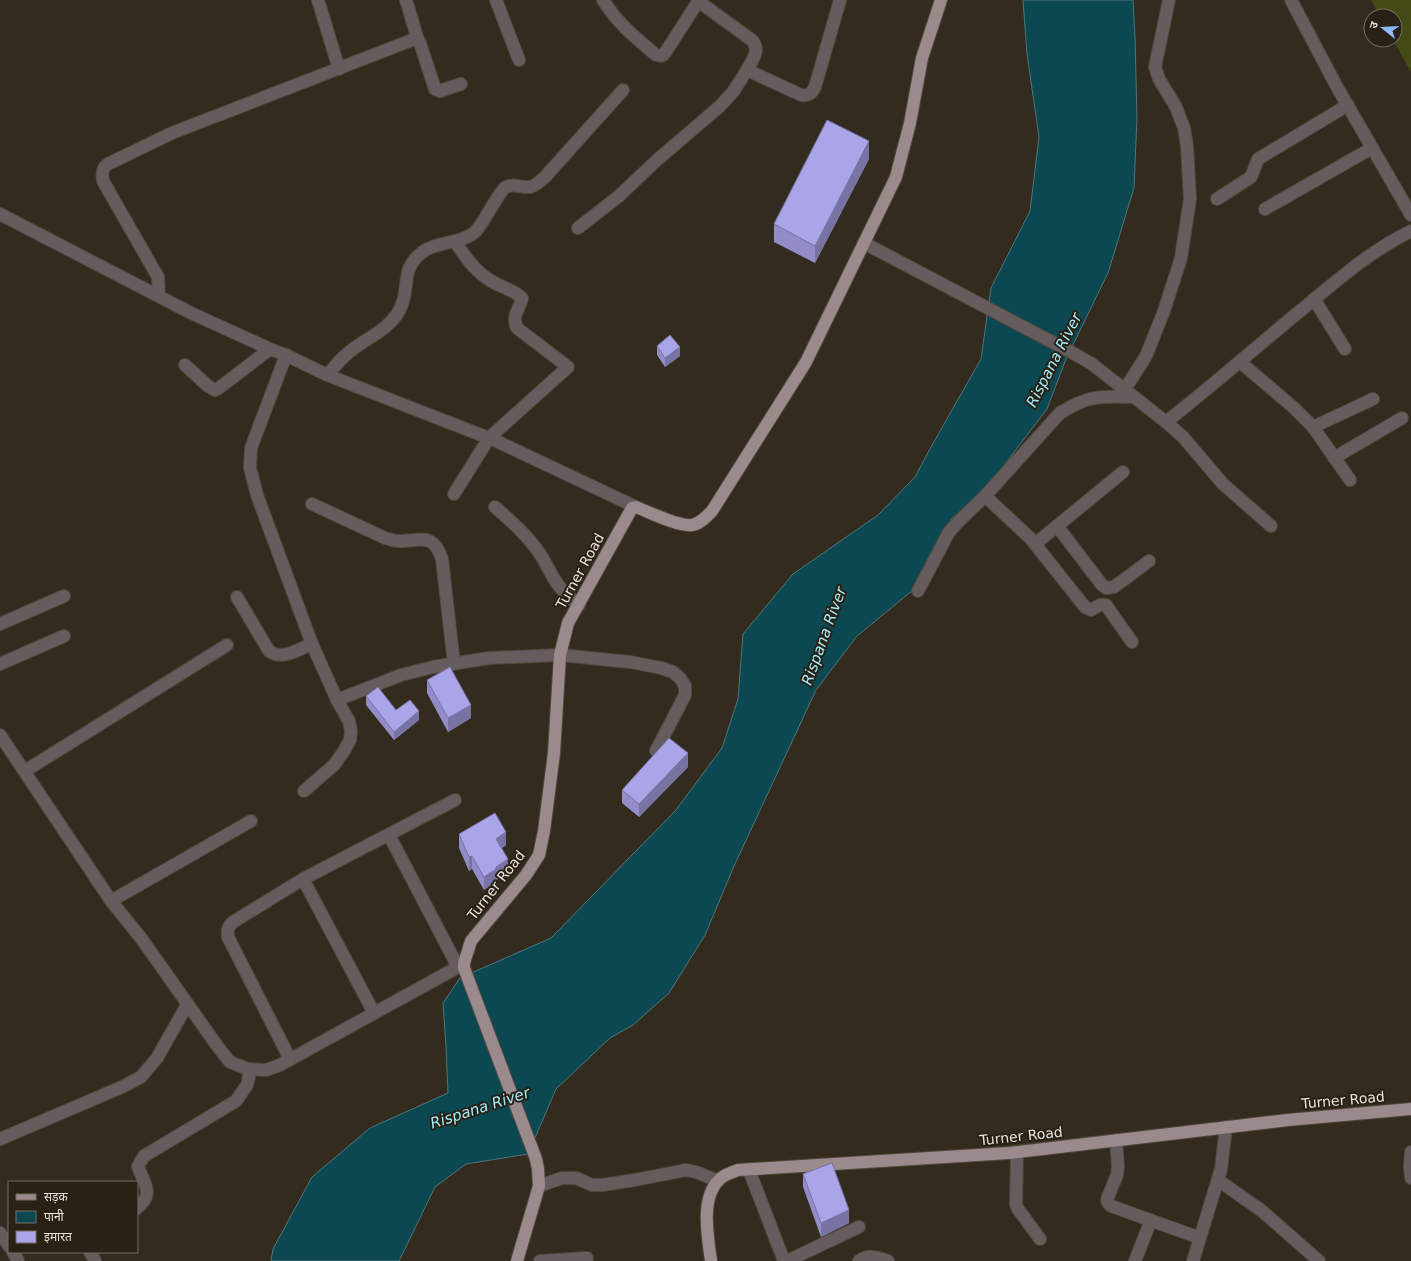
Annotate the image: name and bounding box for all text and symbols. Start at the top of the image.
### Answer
north arrow [1363,8,1403,48]
text: उ [1367,19,1381,30]
water label: Rispana River [1022,309,1086,410]
street label: Turner Road [552,531,607,612]
water label: Rispana River [798,584,850,688]
street label: Turner Road [463,847,528,924]
water label: Rispana River [428,1083,533,1133]
street label: Turner Road [1300,1088,1385,1112]
street label: Turner Road [978,1124,1063,1148]
legend [8,1181,138,1253]
text: सड़क [44,1190,69,1204]
text: पानी [44,1209,65,1224]
text: इमारत [44,1230,73,1244]

